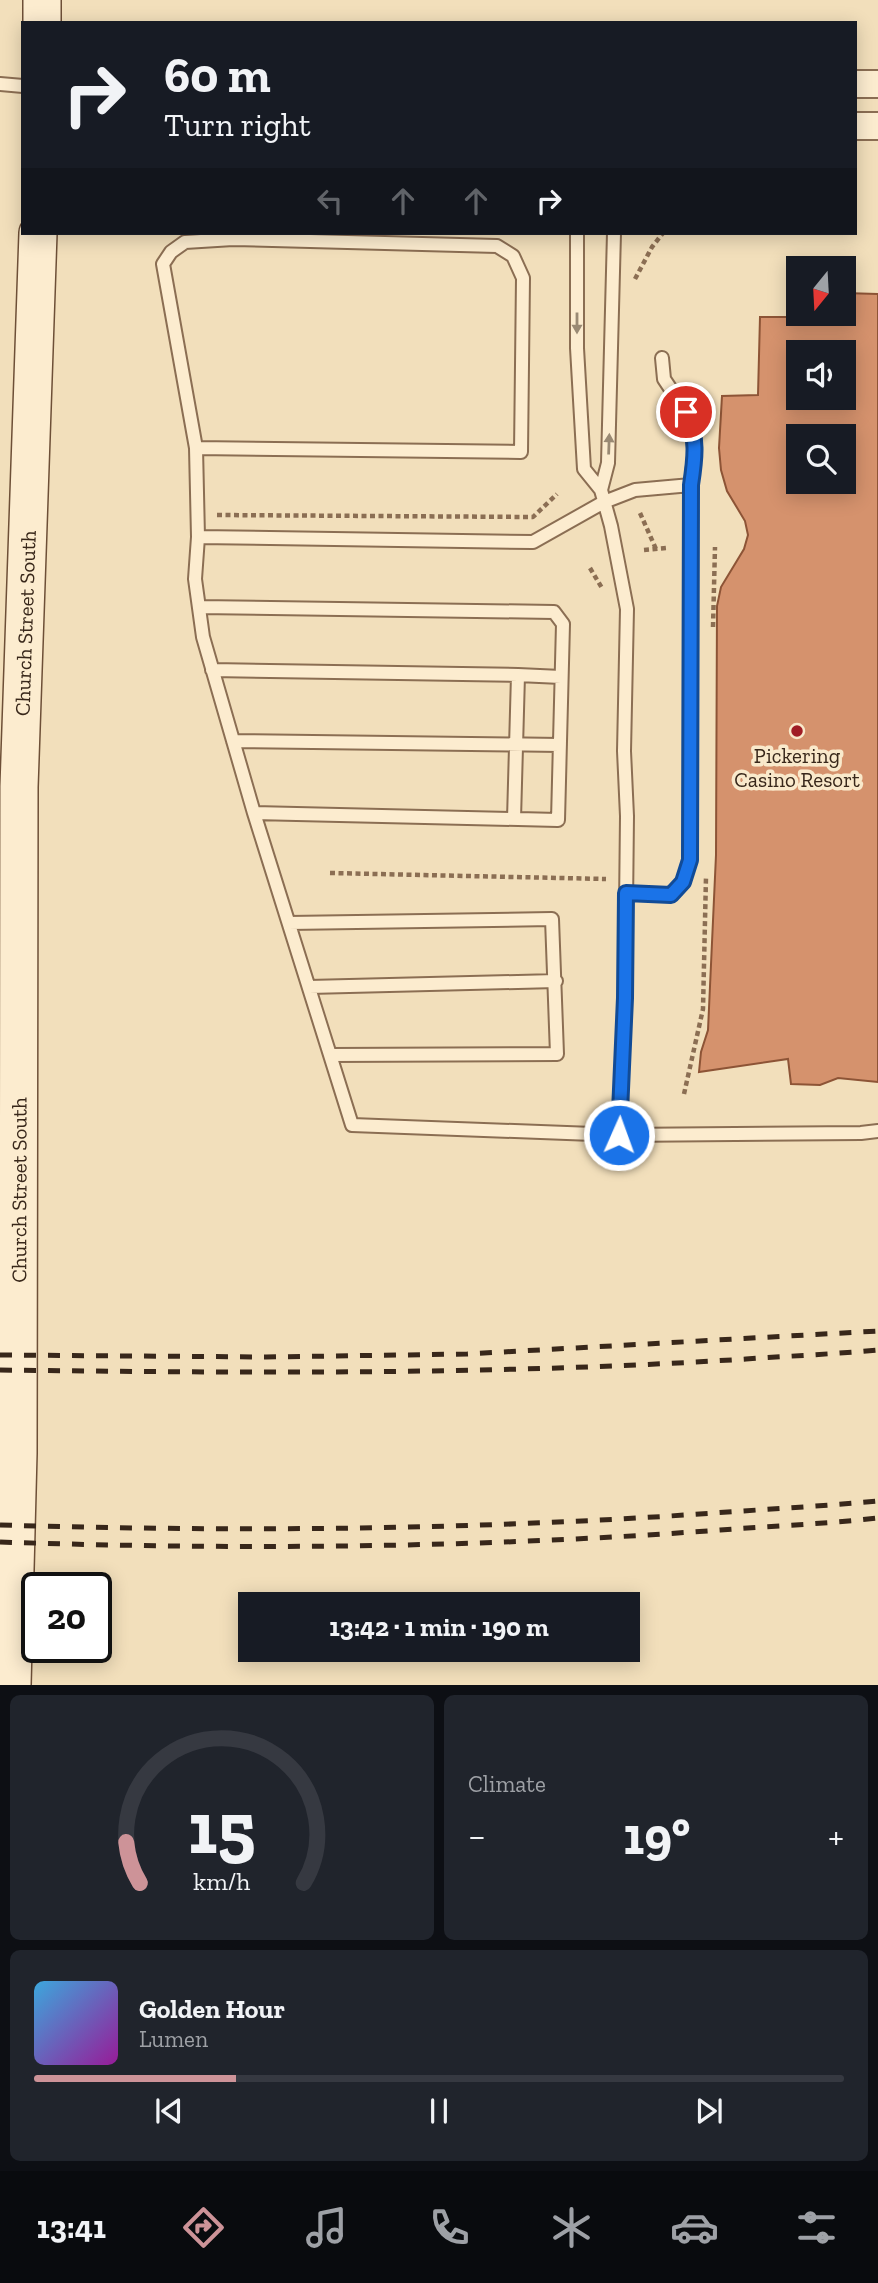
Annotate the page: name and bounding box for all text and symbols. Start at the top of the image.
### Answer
text: 60 m [164,46,271,105]
icon: right [49,49,140,140]
text: Turn right [164,106,311,144]
icon: left [311,182,349,220]
icon: ahead [384,182,422,220]
icon: ahead [457,182,495,220]
icon: right [530,182,568,220]
north arrow [786,256,856,326]
map controls [786,256,856,494]
one-way arrow [571,312,583,334]
button: sound [786,340,856,410]
pin [656,382,716,442]
icon: arrive [667,393,705,431]
button: search [786,424,856,494]
one-way arrow [603,432,614,454]
street label: Church Street South [9,530,40,716]
marker: Pickering Casino Resort [789,723,805,739]
place label: Pickering Casino Resort [734,743,860,792]
street label: Church Street South [6,1097,31,1283]
position arrow [582,1098,656,1172]
speed limit sign: 20 [21,1572,112,1663]
text: 13:42 · 1 min · 190 m [329,1611,549,1643]
text: Climate [468,1770,546,1798]
text: 15 [188,1785,256,1873]
text: 19° [623,1805,690,1867]
text: − [468,1813,486,1859]
text: + [828,1813,844,1859]
text: km/h [193,1866,251,1896]
text: Golden Hour [139,1993,285,2025]
text: Lumen [139,2025,208,2053]
icon: previous [150,2092,188,2130]
icon: pause [420,2092,458,2130]
icon: next [690,2092,728,2130]
icon: directions [179,2203,228,2252]
icon: music [302,2203,351,2252]
icon: phone [425,2203,474,2252]
icon: climate [547,2203,596,2252]
icon: car [670,2203,719,2252]
icon: filters [792,2203,841,2252]
text: 13:41 [37,2208,106,2246]

